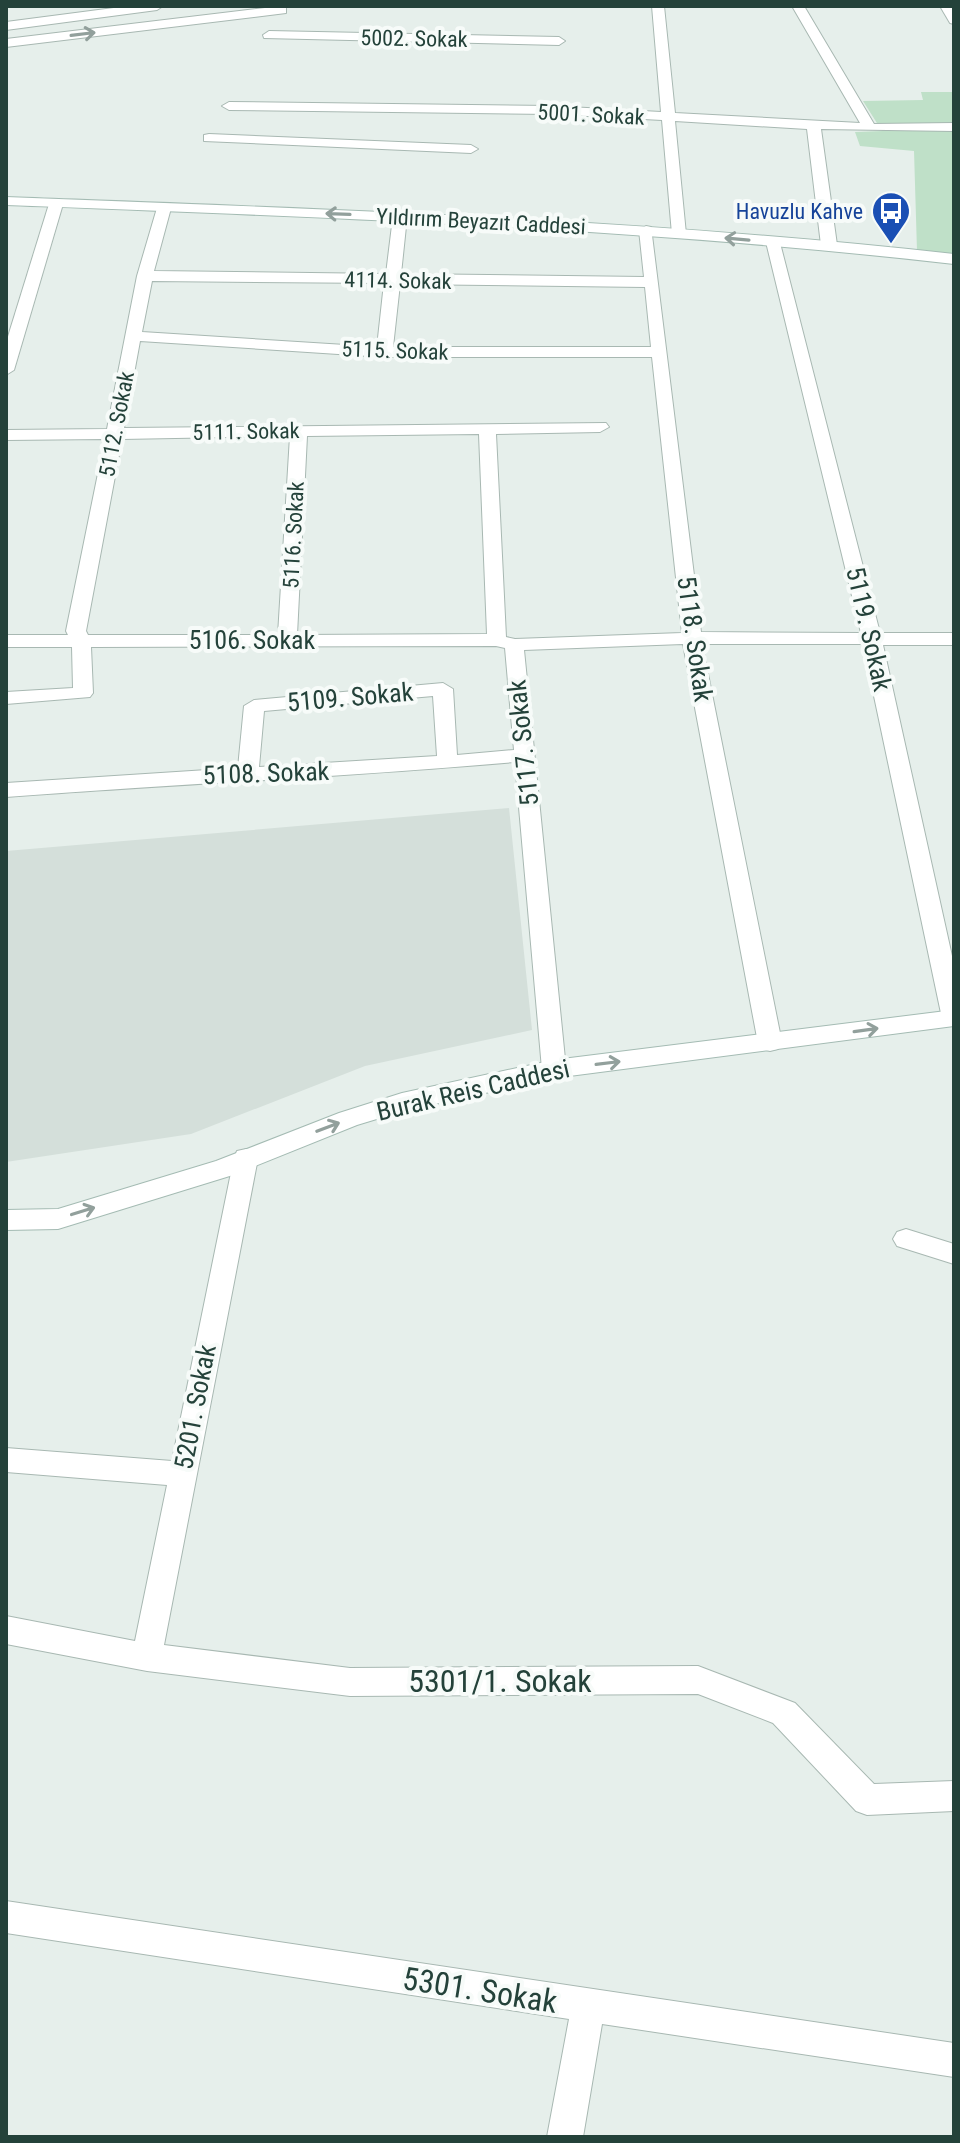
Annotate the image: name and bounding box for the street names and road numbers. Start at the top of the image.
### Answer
street label: 5002. Sokak [360,25,468,52]
street label: 5001. Sokak [537,99,645,130]
street label: Yıldırım Beyazıt Caddesi [376,204,586,239]
street label: 4114. Sokak [344,267,452,294]
street label: 5115. Sokak [341,336,449,365]
street label: 5112. Sokak [94,369,139,479]
street label: 5111. Sokak [192,418,300,445]
street label: 5116. Sokak [278,481,309,589]
street label: 5119. Sokak [840,564,898,694]
street label: 5118. Sokak [671,574,719,704]
street label: 5106. Sokak [189,625,316,655]
street label: 5109. Sokak [286,677,415,717]
street label: 5117. Sokak [501,678,545,808]
street label: 5108. Sokak [202,756,330,790]
street label: Burak Reis Caddesi [374,1053,572,1127]
street label: 5201. Sokak [168,1342,222,1472]
street label: 5301/1. Sokak [408,1662,592,1700]
street label: 5301. Sokak [400,1959,560,2021]

